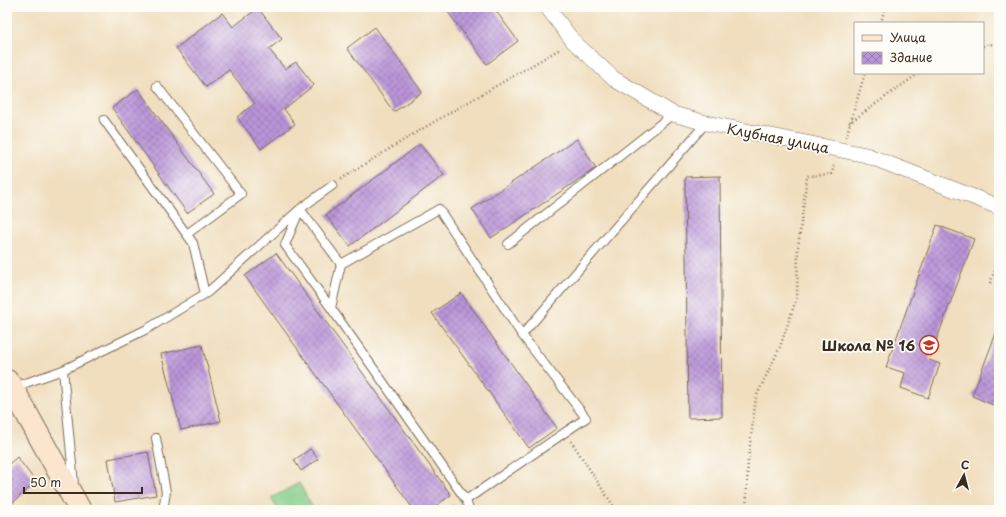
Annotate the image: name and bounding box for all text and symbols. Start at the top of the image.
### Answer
legend [854,22,984,74]
text: Улица [890,28,926,46]
text: Здание [890,48,932,66]
street label: Клубная улица [725,118,831,158]
school or university icon: Школа № 16 [918,334,940,356]
place label: Школа № 16 [822,335,915,356]
north arrow [944,455,984,495]
text: С [960,456,970,474]
scale bar [24,469,142,495]
text: 50 m [30,473,61,491]

